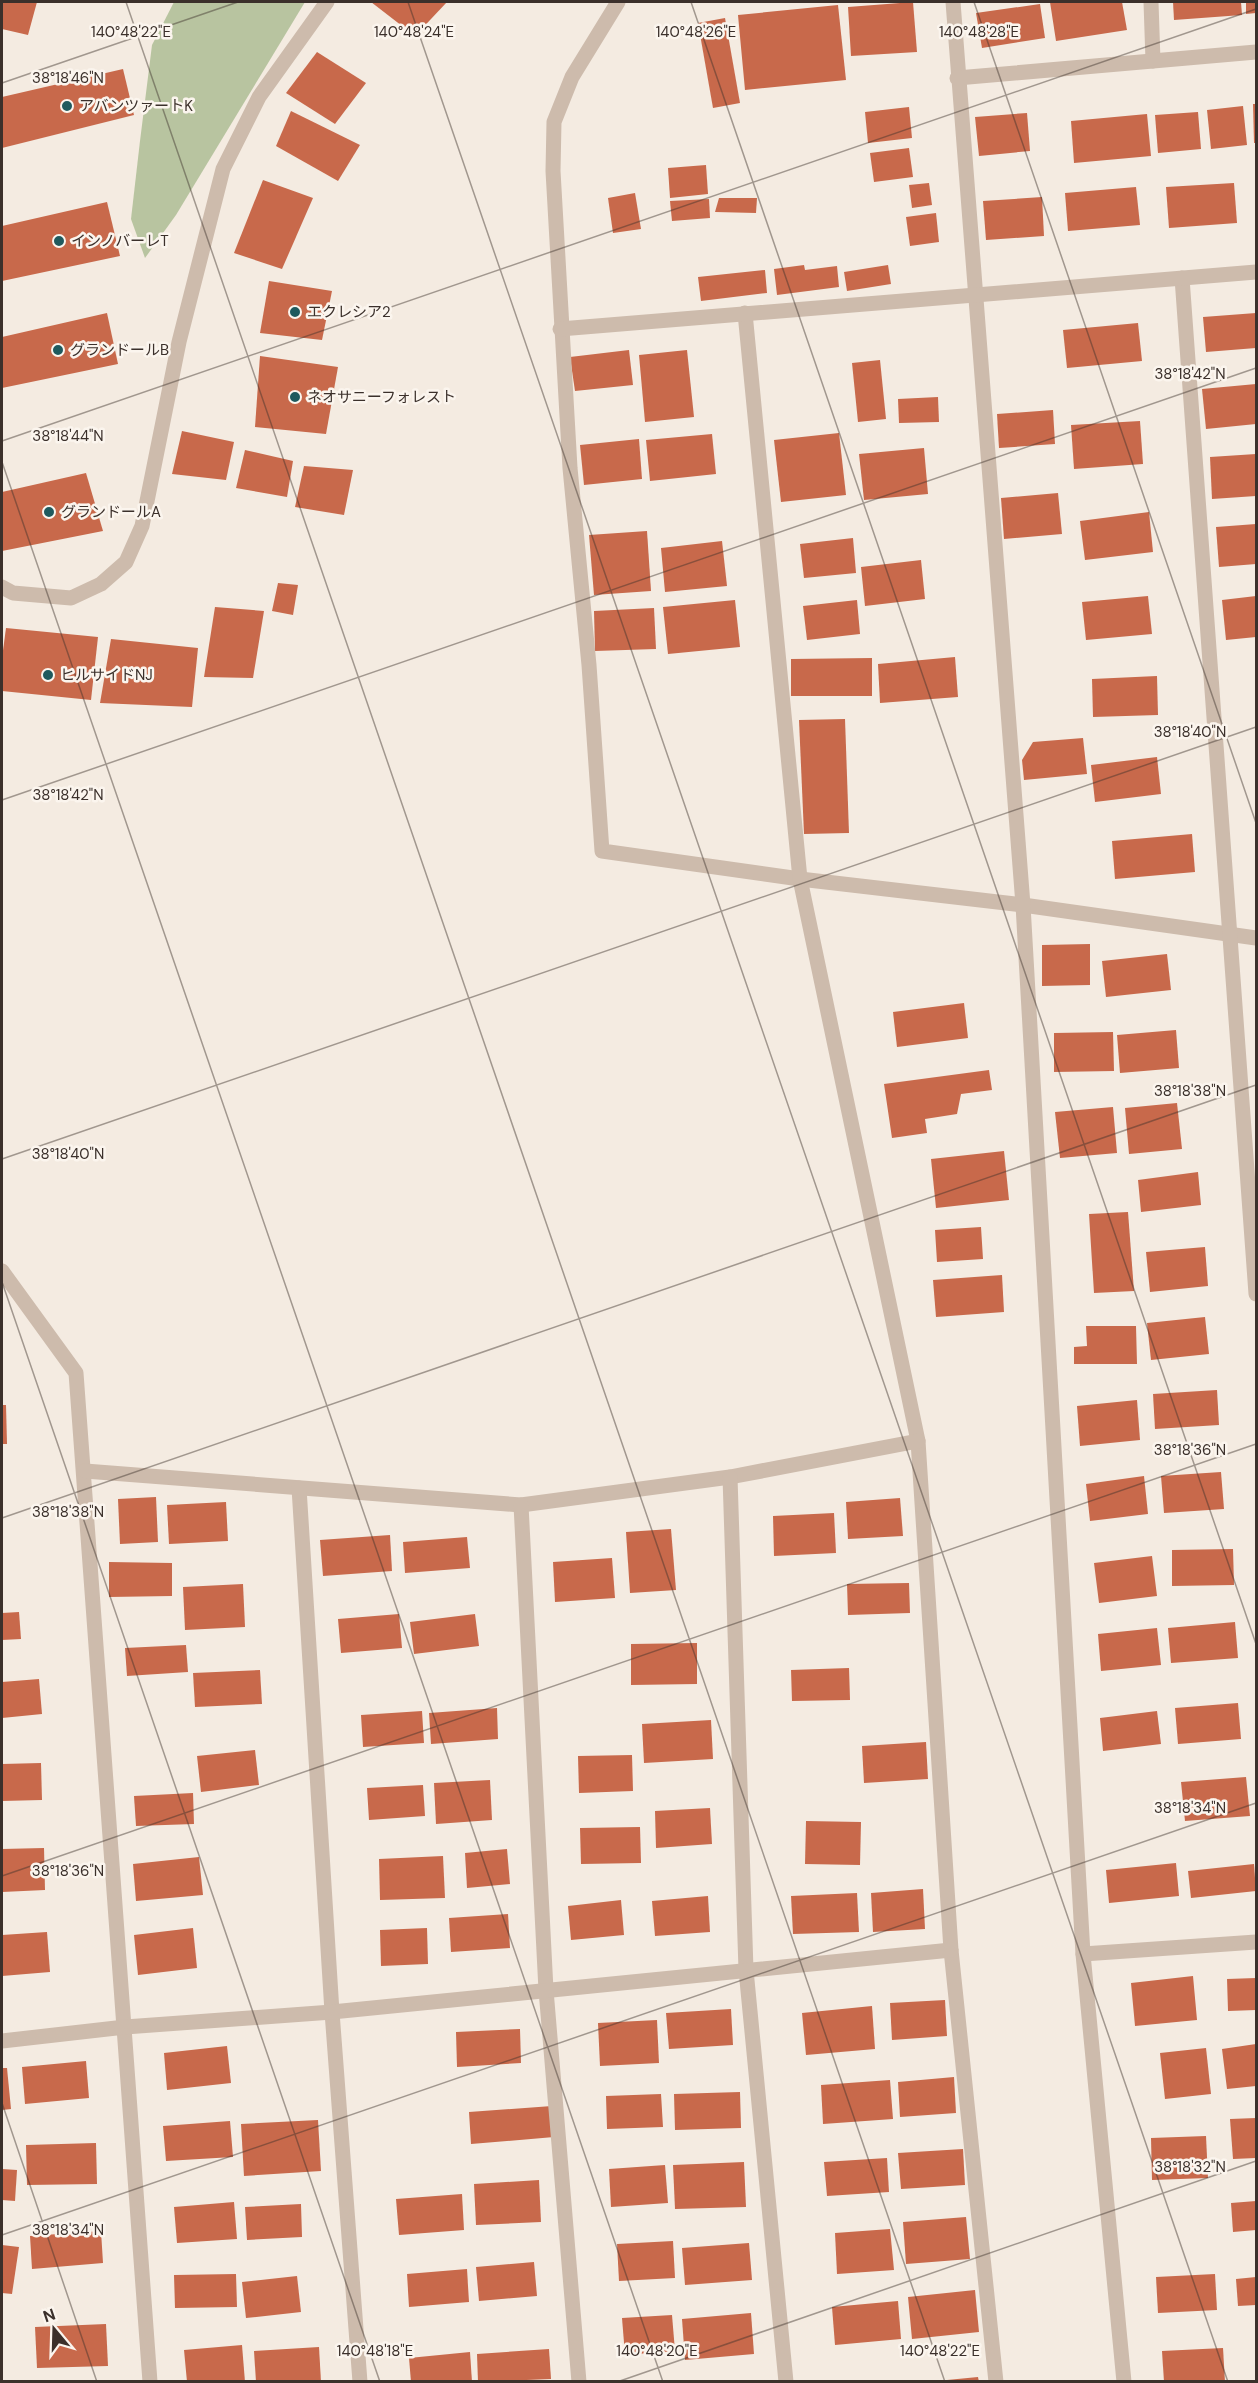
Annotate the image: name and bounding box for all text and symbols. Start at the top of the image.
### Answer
text: 140°48'22"E [91,22,171,42]
text: 140°48'24"E [374,22,454,42]
text: 140°48'26"E [656,22,736,42]
text: 140°48'28"E [939,22,1019,42]
text: 38°18'46"N [32,68,104,88]
place label: アバンツァートK [79,96,193,116]
marker: アバンツァートK [60,99,74,113]
place label: インノバーレT [71,231,169,251]
marker: インノバーレT [52,234,66,248]
place label: エクレシア2 [307,302,391,322]
marker: エクレシア2 [288,305,302,319]
place label: グランドールB [70,340,169,360]
marker: グランドールB [51,343,65,357]
text: 38°18'42"N [1155,364,1226,384]
place label: ネオサニーフォレスト [307,387,456,407]
marker: ネオサニーフォレスト [288,390,302,404]
text: 38°18'44"N [32,426,104,446]
place label: グランドールA [61,502,161,522]
marker: グランドールA [42,505,56,519]
place label: ヒルサイドNJ [60,665,153,685]
marker: ヒルサイドNJ [41,668,55,682]
text: 38°18'40"N [1154,722,1226,742]
text: 38°18'42"N [33,785,104,805]
text: 38°18'38"N [1154,1081,1226,1101]
text: 38°18'40"N [32,1144,104,1164]
text: 38°18'36"N [1154,1440,1226,1460]
text: 38°18'38"N [32,1502,104,1522]
text: 38°18'34"N [1154,1798,1226,1818]
text: 38°18'36"N [32,1861,104,1881]
text: 38°18'32"N [1154,2157,1226,2177]
text: 38°18'34"N [32,2220,104,2240]
north arrow [24,2299,84,2359]
text: N [40,2303,58,2327]
text: 140°48'18"E [337,2341,413,2361]
text: 140°48'20"E [616,2341,698,2361]
text: 140°48'22"E [900,2341,980,2361]

